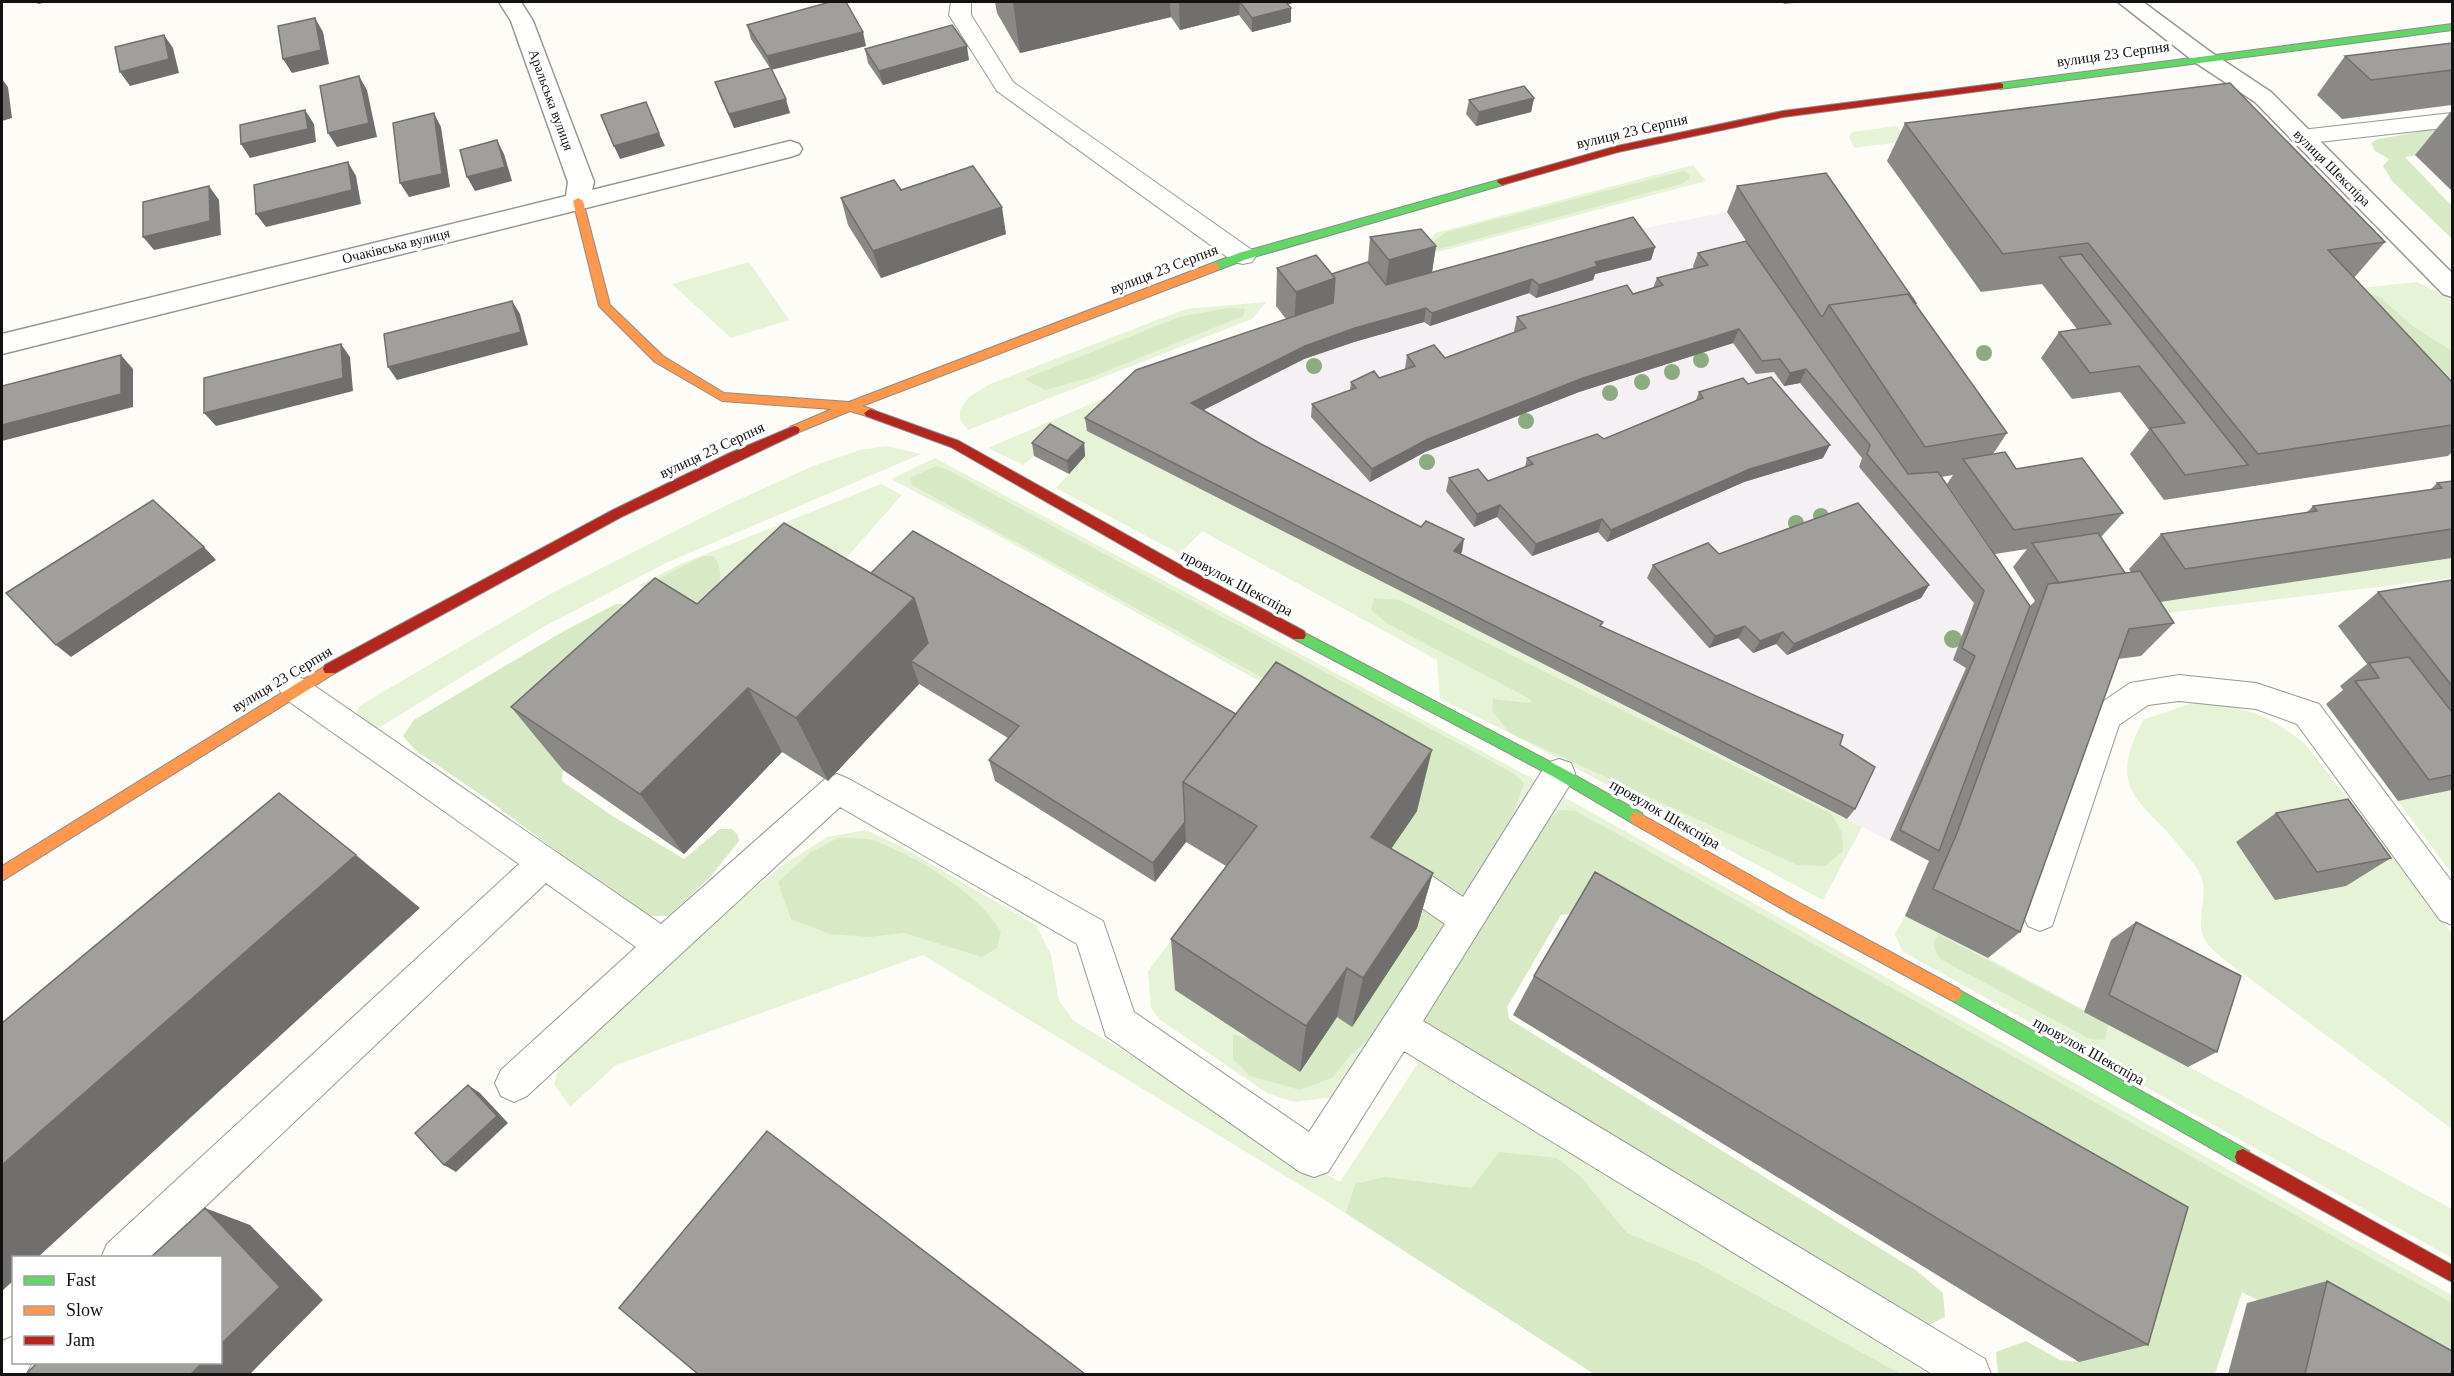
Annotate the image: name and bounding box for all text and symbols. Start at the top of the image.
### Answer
street label: вулиця 23 Серпня [2056,38,2170,70]
street label: Аральська вулиця [526,47,576,153]
street label: вулиця 23 Серпня [1575,110,1689,152]
street label: вулиця Шекспіра [2291,127,2374,210]
street label: Очаківська вулиця [341,225,452,267]
street label: вулиця 23 Серпня [1108,241,1220,297]
street label: вулиця 23 Серпня [657,419,767,481]
street label: провулок Шекспіра [1178,547,1296,619]
street label: вулиця 23 Серпня [229,643,335,715]
street label: провулок Шекспіра [1607,776,1723,852]
street label: провулок Шекспіра [2031,1014,2147,1088]
legend [12,1256,222,1364]
text: Fast [66,1270,96,1290]
text: Slow [66,1300,103,1320]
text: Jam [66,1330,95,1350]

